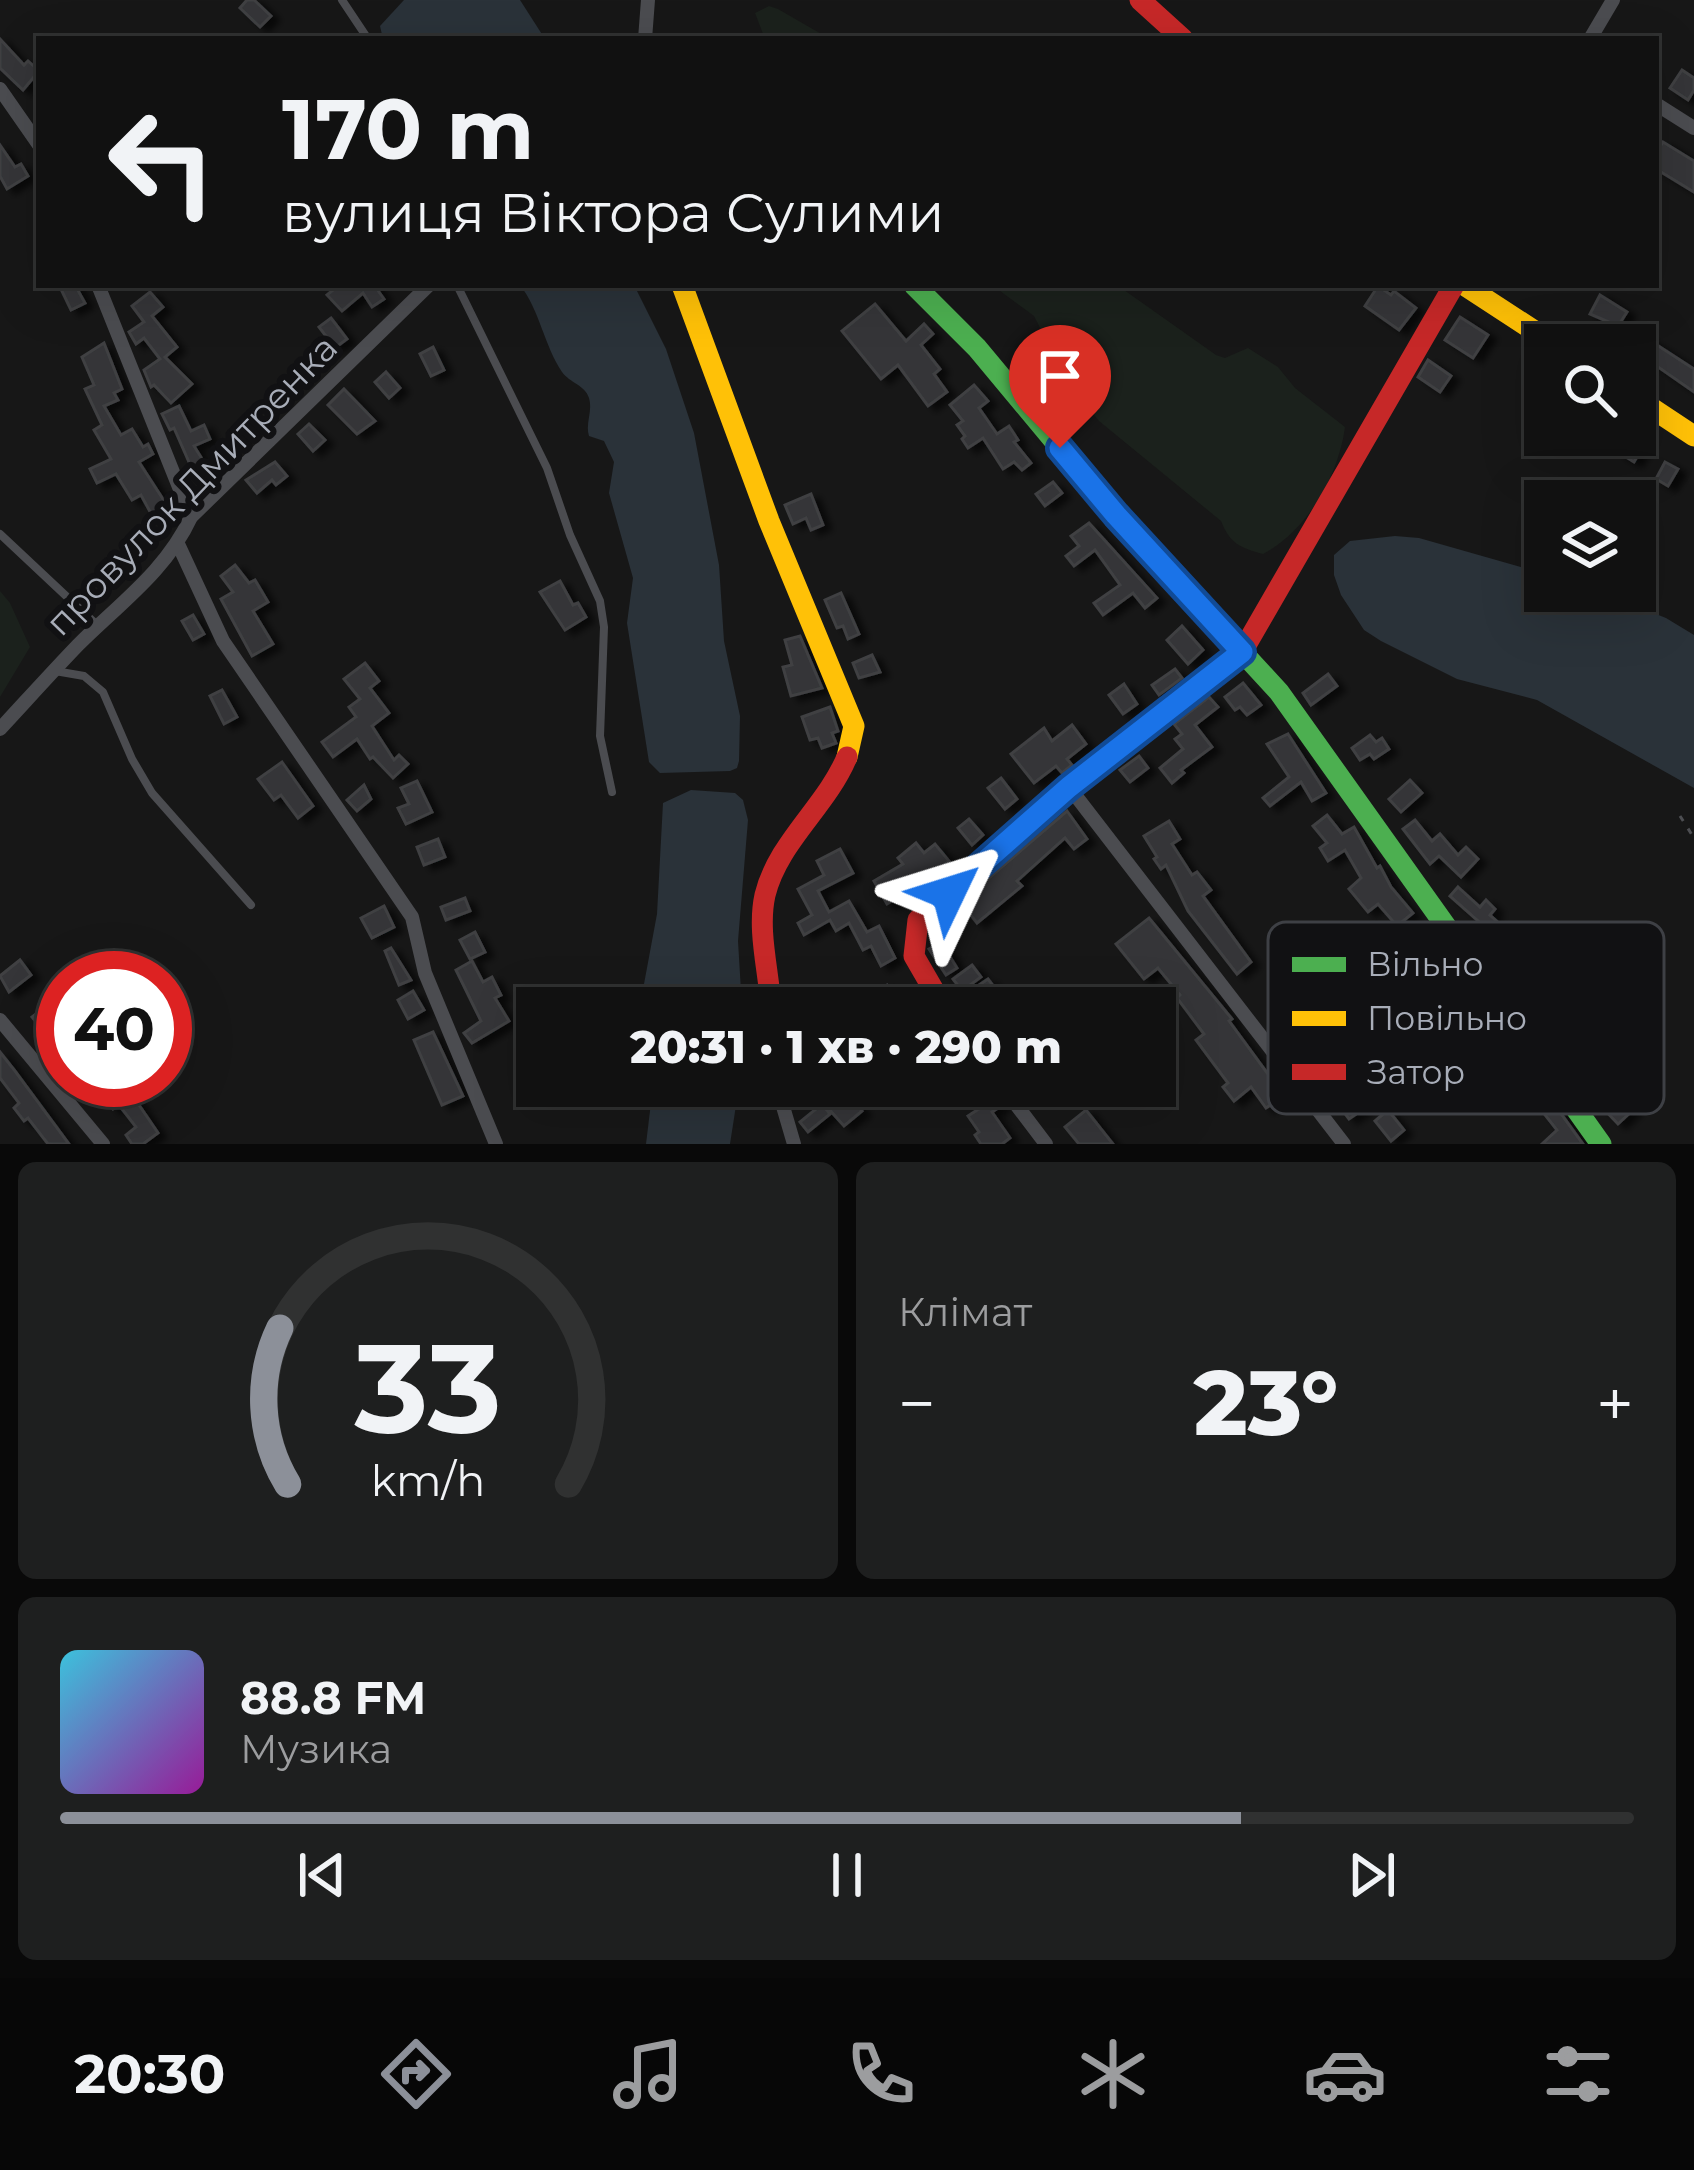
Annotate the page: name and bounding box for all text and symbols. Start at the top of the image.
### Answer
text: 170 m [282,78,534,180]
icon: left [84,84,240,240]
text: вулиця Віктора Сулими [282,180,945,246]
map controls [1524,324,1656,612]
button: search [1524,324,1656,456]
pin [1009,325,1111,448]
street label: провулок Дмитренка [36,326,346,644]
icon: arrive [1027,343,1093,409]
button: layers [1524,480,1656,612]
position arrow [886,830,1012,956]
legend [1268,922,1664,1114]
text: Вільно [1367,944,1483,984]
speed limit sign: 40 [36,951,192,1107]
text: Повільно [1367,998,1527,1038]
text: 20:31 · 1 хв · 290 m [630,1019,1062,1074]
text: Затор [1367,1052,1465,1092]
text: Клімат [898,1288,1032,1336]
text: 33 [353,1312,502,1464]
text: 23° [1194,1348,1338,1458]
text: − [898,1363,936,1444]
text: + [1596,1363,1634,1444]
text: km/h [371,1453,485,1506]
text: 88.8 FM [240,1670,426,1725]
text: Музика [240,1725,392,1773]
icon: previous [289,1842,355,1908]
icon: pause [814,1842,880,1908]
icon: next [1339,1842,1405,1908]
icon: directions [374,2032,458,2116]
icon: music [606,2032,690,2116]
icon: phone [839,2032,923,2116]
icon: climate [1071,2032,1155,2116]
icon: car [1303,2032,1387,2116]
icon: filters [1536,2032,1620,2116]
text: 20:30 [74,2041,226,2107]

